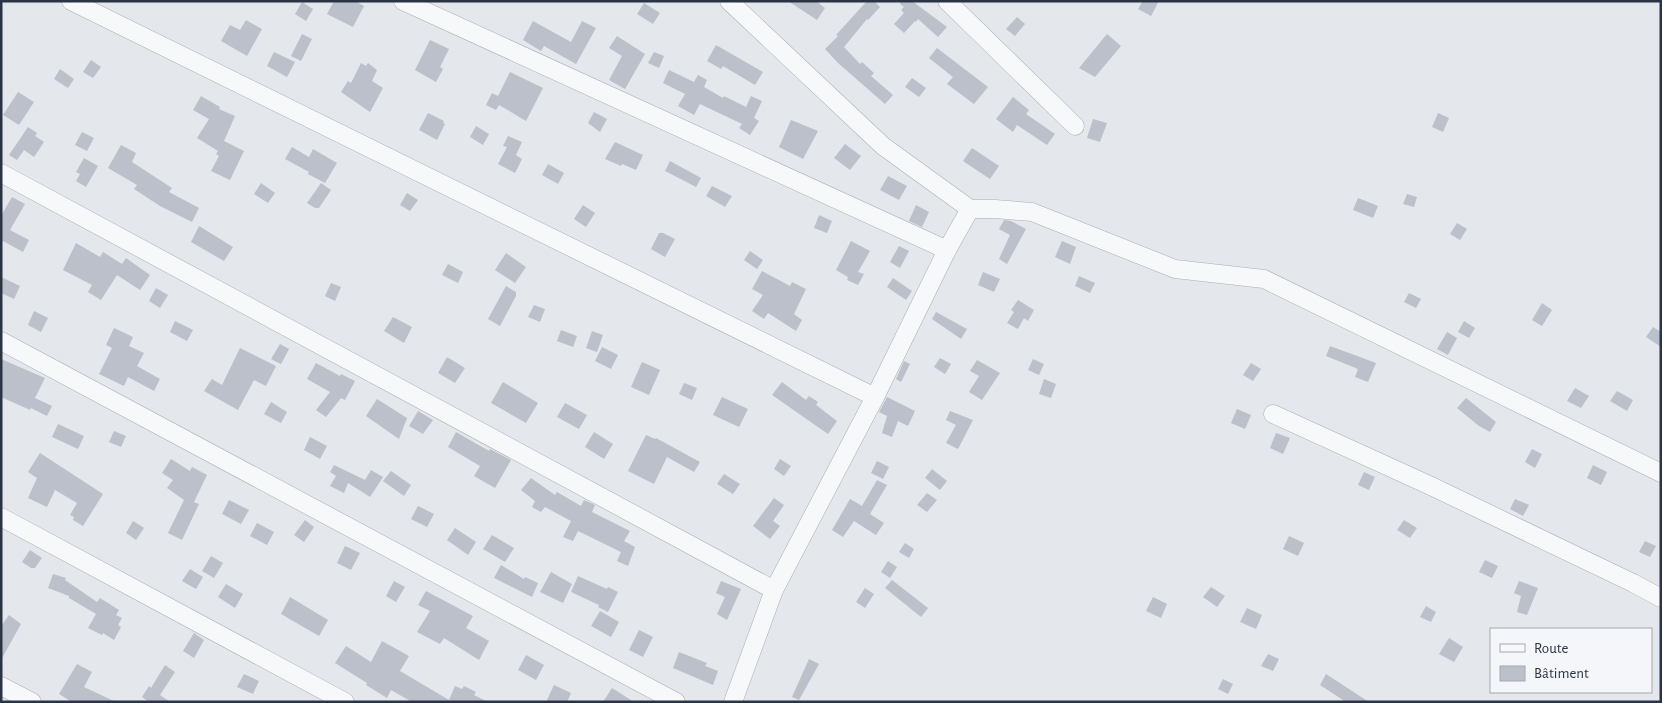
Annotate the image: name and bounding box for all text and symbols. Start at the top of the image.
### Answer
legend [1490,628,1652,693]
text: Route [1534,641,1568,656]
text: Bâtiment [1534,666,1589,681]

